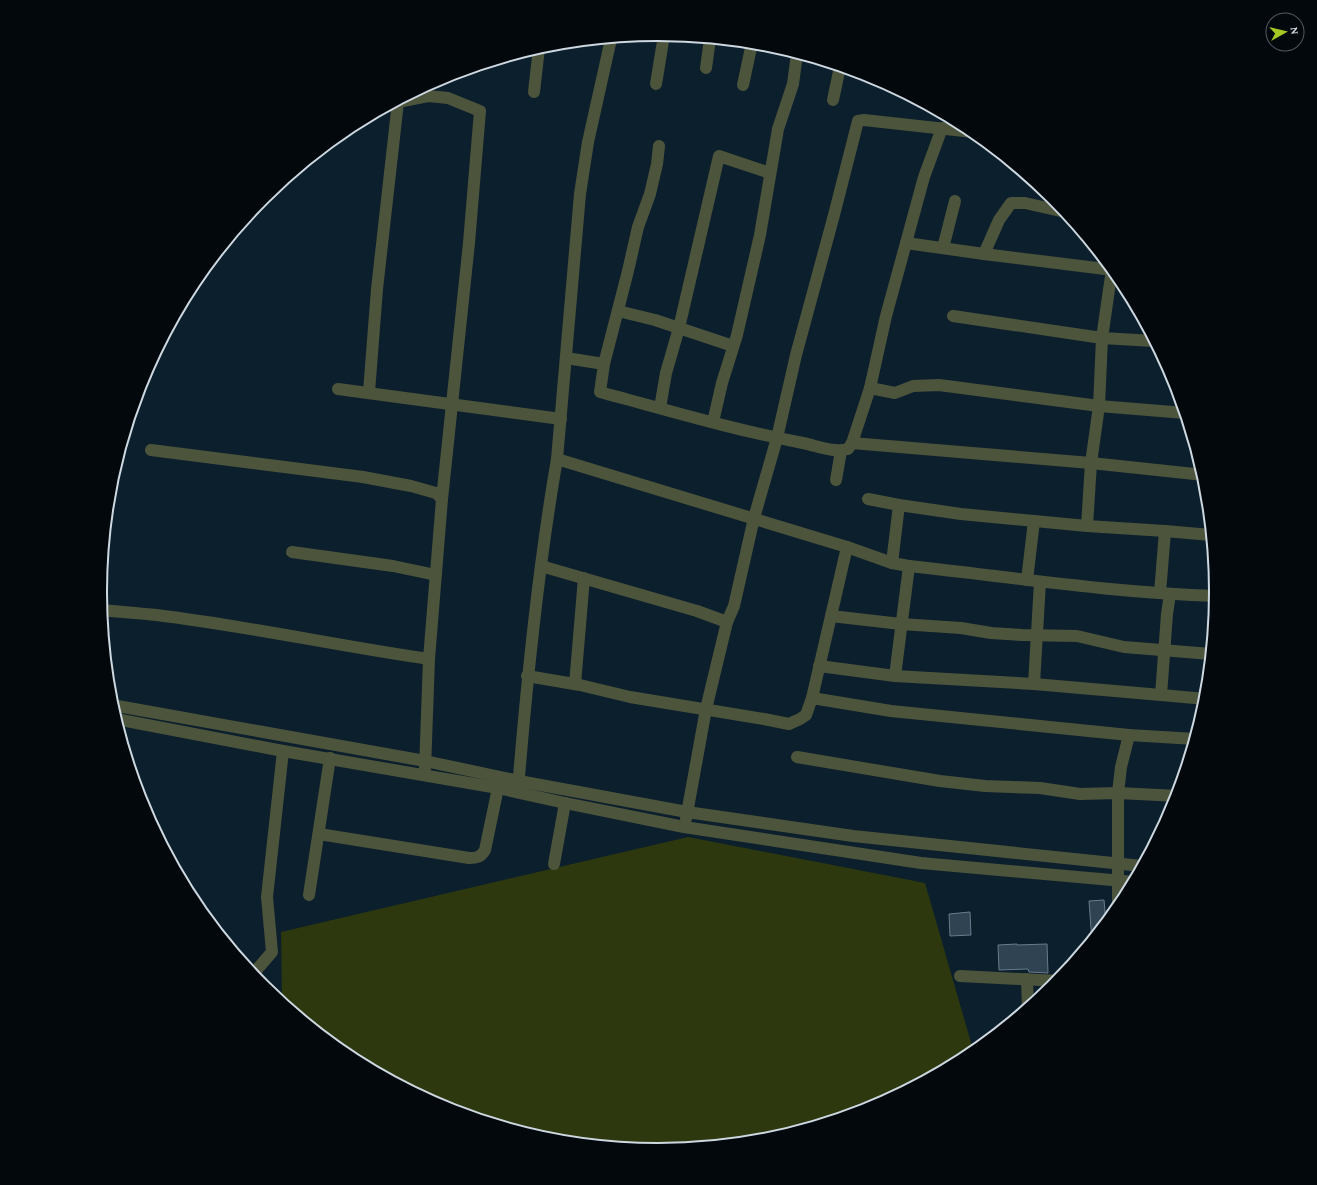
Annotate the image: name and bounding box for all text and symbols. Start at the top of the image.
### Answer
north arrow [1265,12,1305,52]
text: N [1288,26,1301,36]

